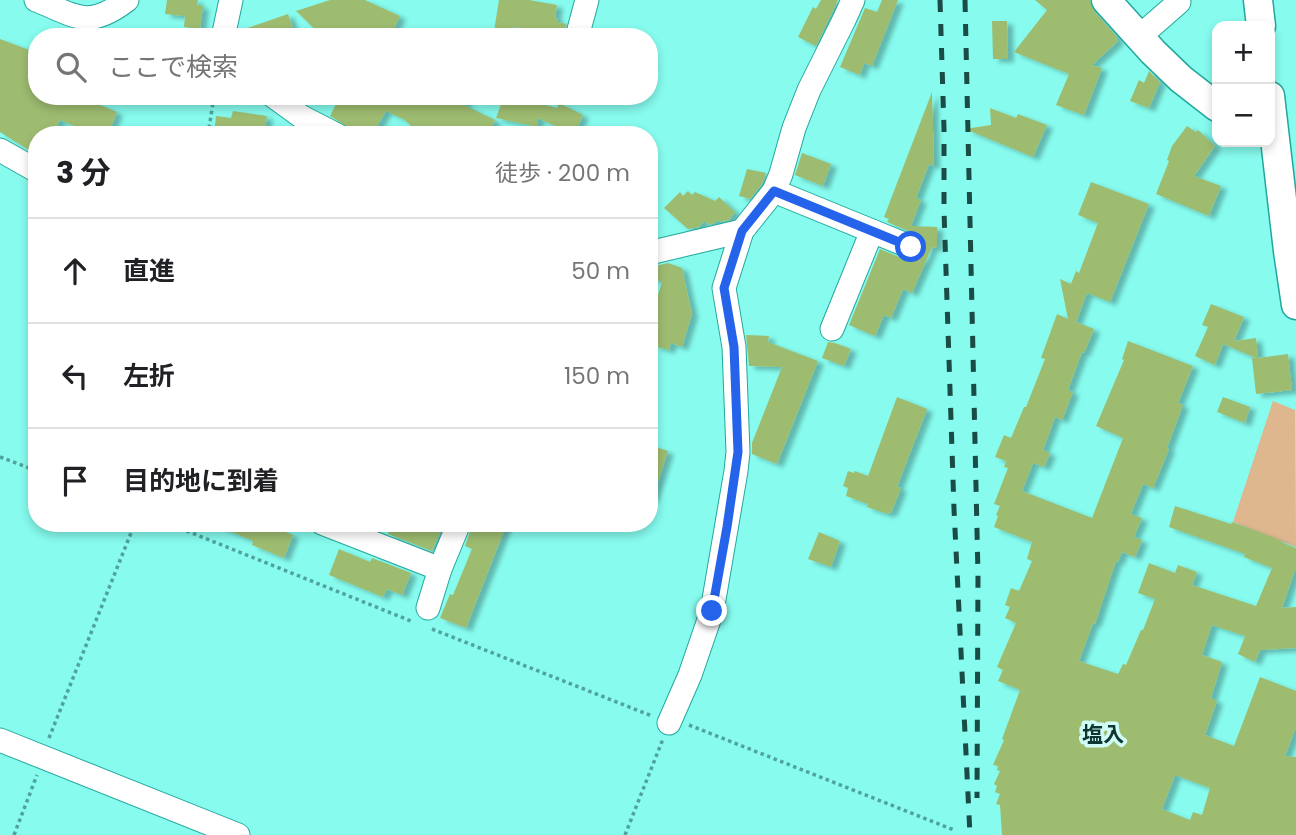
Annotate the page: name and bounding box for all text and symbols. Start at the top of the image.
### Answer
map controls [1212,21,1275,147]
button: + [1212,21,1275,84]
search box [28,28,658,105]
icon: search [52,48,90,86]
text: ここで検索 [108,49,238,85]
button: − [1212,84,1275,147]
text: 3 分 [56,151,111,194]
text: 徒歩 · 200 m [495,157,630,189]
route start [895,231,926,262]
icon: ahead [56,252,94,290]
text: 直進 [123,253,175,289]
text: 50 m [571,255,630,287]
icon: left [56,357,94,395]
text: 左折 [123,358,175,394]
text: 150 m [564,360,630,392]
icon: arrive [56,462,94,500]
text: 目的地に到着 [123,463,279,499]
route end [696,595,727,626]
district label: 塩入 [1082,720,1124,749]

